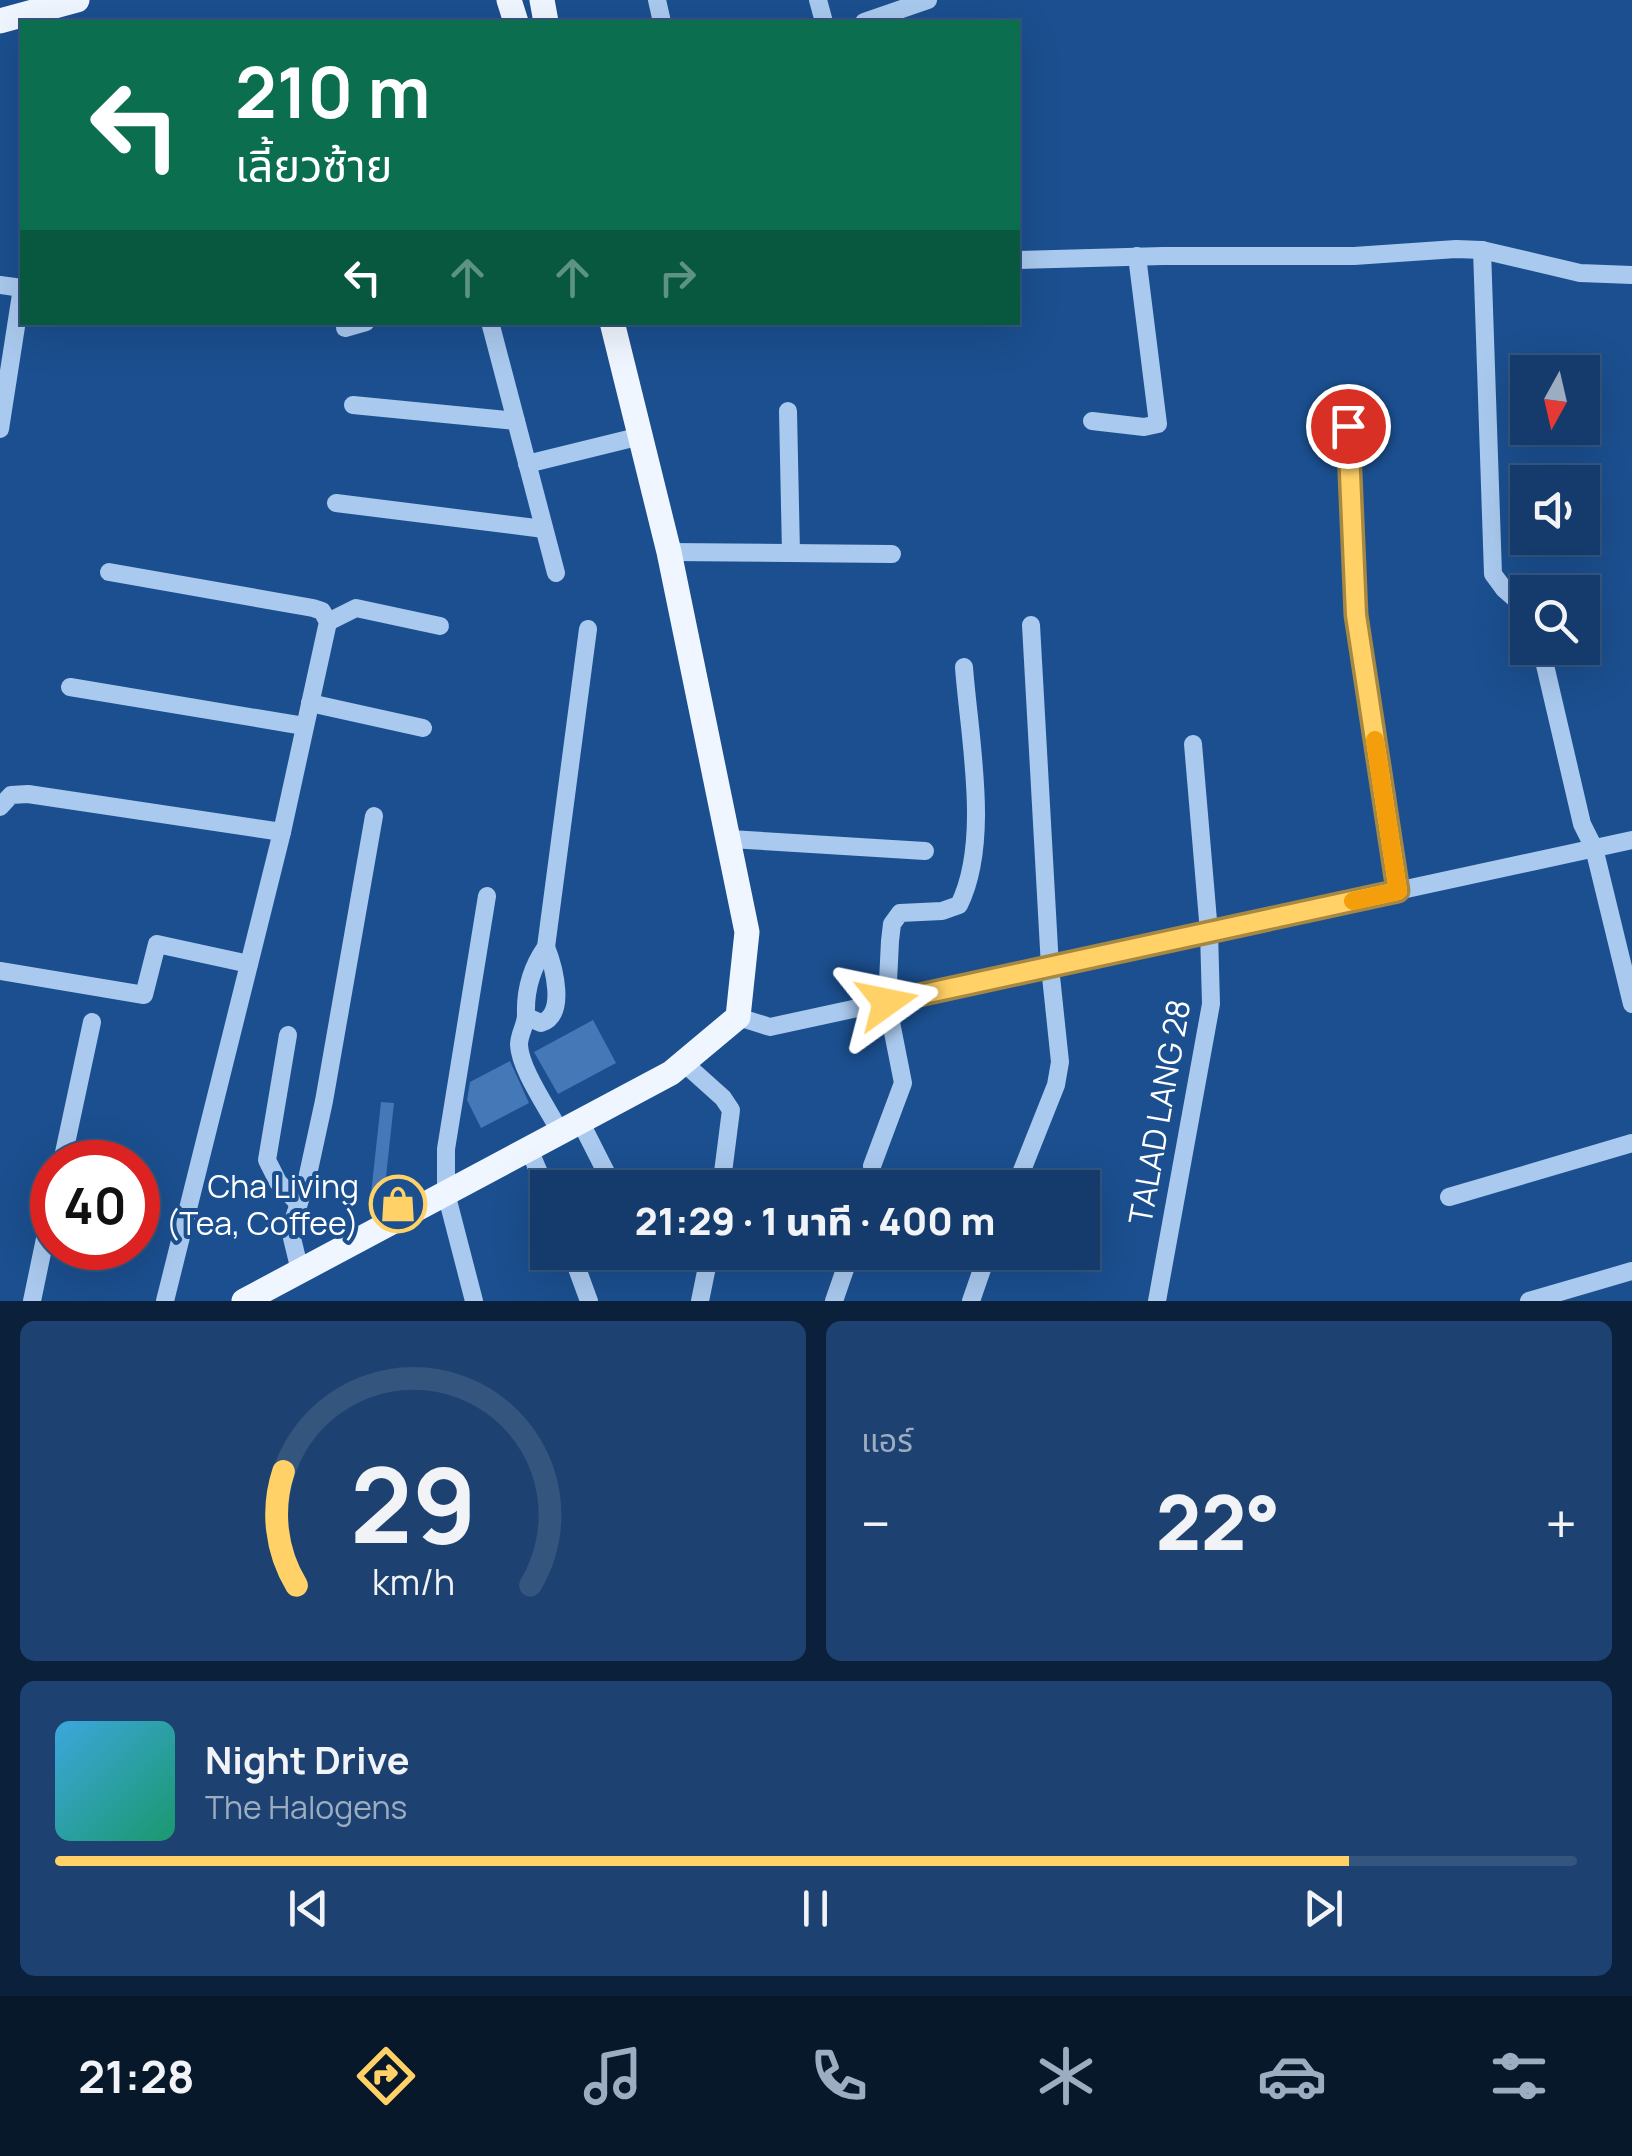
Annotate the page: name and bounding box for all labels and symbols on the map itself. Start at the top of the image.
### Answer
north arrow [1510,355,1600,445]
pin [1306,384,1391,469]
position arrow [835,950,939,1054]
street label: TALAD LANG 28 [1118,996,1200,1228]
speed limit sign: 40 [30,1140,160,1270]
place label: Cha Living (Tea, Coffee) [166,1164,359,1245]
shop icon: Cha Living (Tea, Coffee) [368,1174,428,1234]

